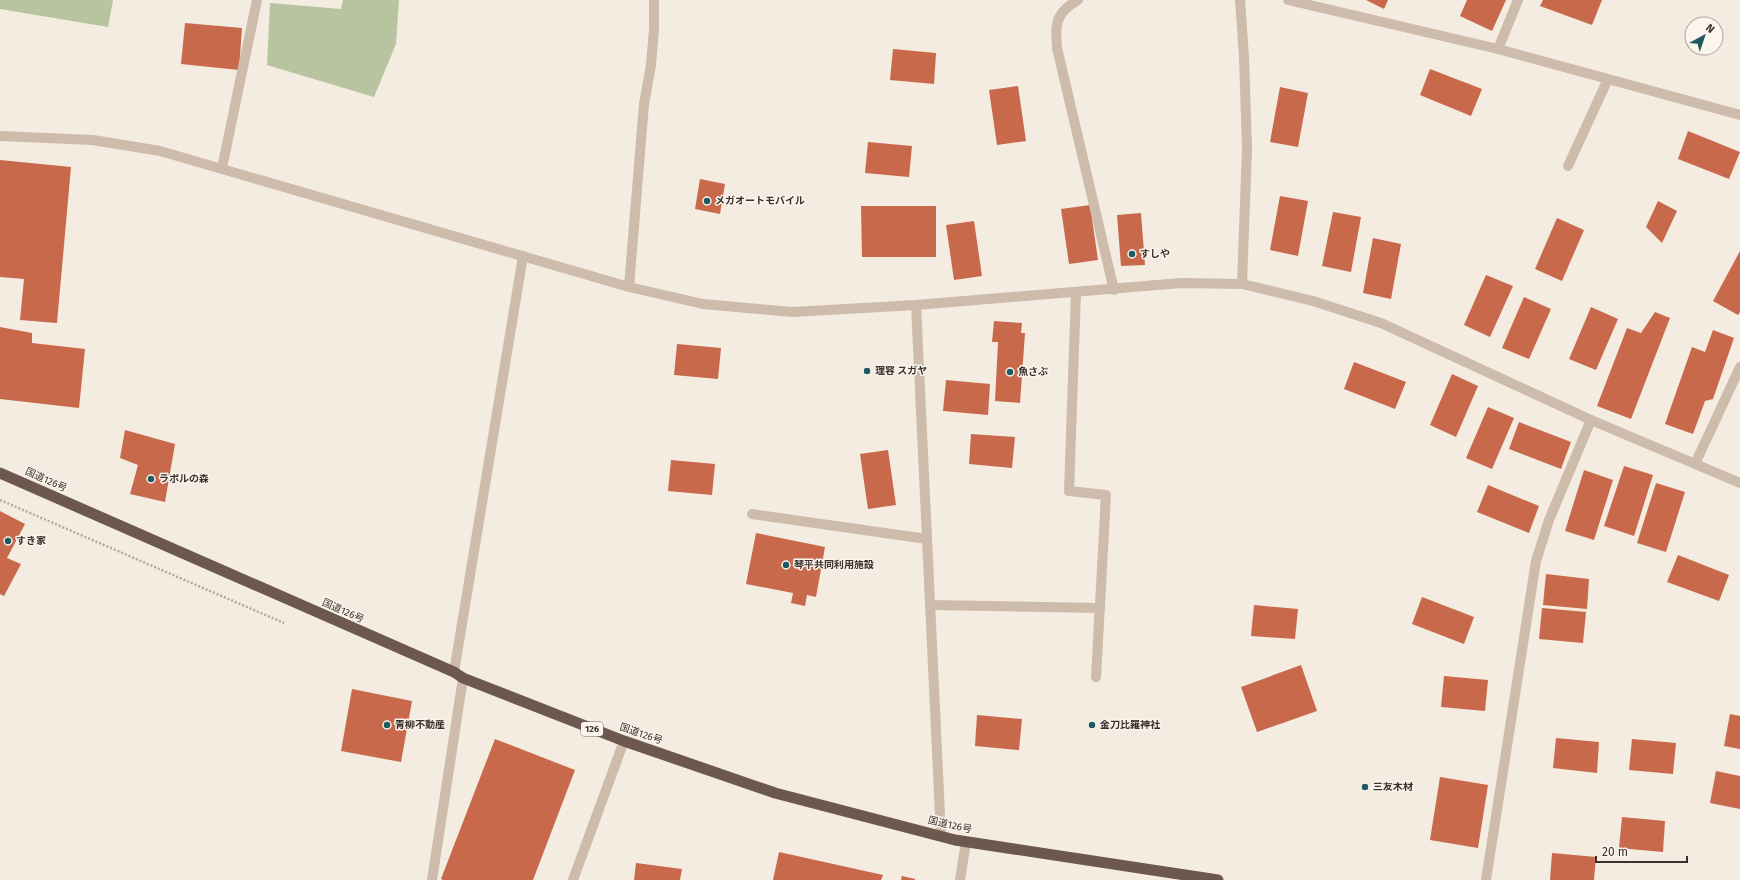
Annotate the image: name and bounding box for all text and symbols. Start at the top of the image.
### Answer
north arrow [1684,16,1724,56]
text: N [1703,21,1717,36]
place label: メガオートモバイル [715,195,805,207]
marker: メガオートモバイル [702,196,712,206]
place label: すしや [1140,248,1170,260]
marker: すしや [1127,249,1137,259]
place label: 理容 スガヤ [875,365,927,377]
marker: 理容 スガヤ [862,366,872,376]
place label: 魚さぶ [1018,366,1048,378]
marker: 魚さぶ [1005,367,1015,377]
street label: 国道126号 [23,465,69,495]
place label: ラポルの森 [159,473,209,485]
marker: ラポルの森 [146,474,156,484]
place label: すき家 [16,535,46,547]
marker: すき家 [3,536,13,546]
place label: 琴平共同利用施設 [794,559,874,571]
marker: 琴平共同利用施設 [781,560,791,570]
street label: 国道126号 [320,596,366,626]
place label: 青柳不動産 [395,719,445,731]
place label: 金刀比羅神社 [1100,719,1161,731]
marker: 青柳不動産 [382,720,392,730]
marker: 金刀比羅神社 [1087,720,1097,730]
street label: 国道126号 [618,721,664,747]
road number: 126 [581,722,603,736]
place label: 三友木材 [1373,781,1413,793]
marker: 三友木材 [1360,782,1370,792]
street label: 国道126号 [927,814,973,836]
scale bar [1596,838,1687,864]
text: 20 m [1602,845,1628,859]

